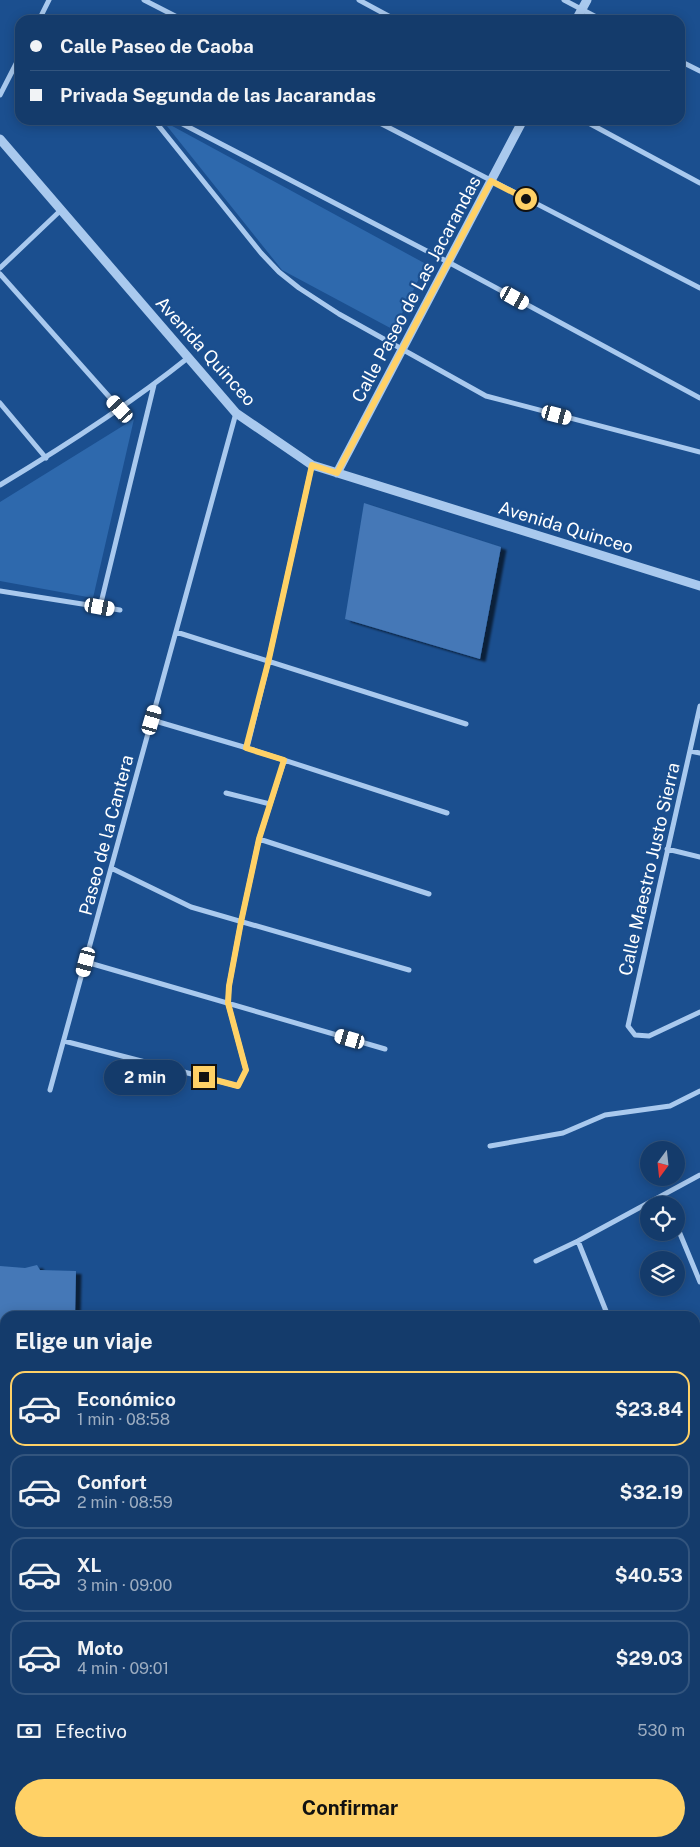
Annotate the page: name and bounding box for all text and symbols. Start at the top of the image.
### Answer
text: Calle Paseo de Caoba [60,35,254,57]
text: Privada Segunda de las Jacarandas [60,84,376,106]
street label: Calle Paseo de Las Jacarandas [347,172,485,406]
route start [515,188,537,210]
car [498,284,531,312]
street label: Avenida Quinceo [151,292,261,410]
car [104,393,135,425]
car [540,404,573,426]
street label: Avenida Quinceo [496,497,636,557]
car [83,597,116,617]
car [140,704,163,736]
street label: Paseo de la Cantera [74,752,138,918]
street label: Calle Maestro Justo Sierra [614,760,684,978]
car [74,946,97,978]
car [333,1028,366,1050]
callout: 2 min [104,1060,186,1094]
route end [193,1066,215,1088]
text: 2 min [124,1068,166,1087]
north arrow [640,1141,685,1186]
map controls [640,1141,685,1296]
button: locate [640,1196,685,1241]
button: layers [640,1251,685,1296]
text: Elige un viaje [15,1328,153,1354]
icon: car [17,1386,62,1431]
text: Económico [77,1388,176,1410]
text: $23.84 [615,1398,683,1420]
text: 1 min · 08:58 [77,1410,170,1429]
icon: car [17,1469,62,1514]
text: Confort [77,1471,147,1493]
text: $32.19 [620,1481,683,1503]
text: 2 min · 08:59 [77,1493,173,1512]
icon: car [17,1552,62,1597]
text: XL [77,1554,102,1576]
text: $40.53 [615,1564,683,1586]
text: 3 min · 09:00 [77,1576,172,1595]
icon: car [17,1635,62,1680]
text: Moto [77,1637,123,1659]
text: $29.03 [616,1647,683,1669]
text: 4 min · 09:01 [77,1659,169,1678]
icon: cash [15,1717,43,1745]
text: Efectivo [55,1720,127,1742]
text: 530 m [637,1721,685,1740]
button: Confirmar [15,1779,685,1837]

